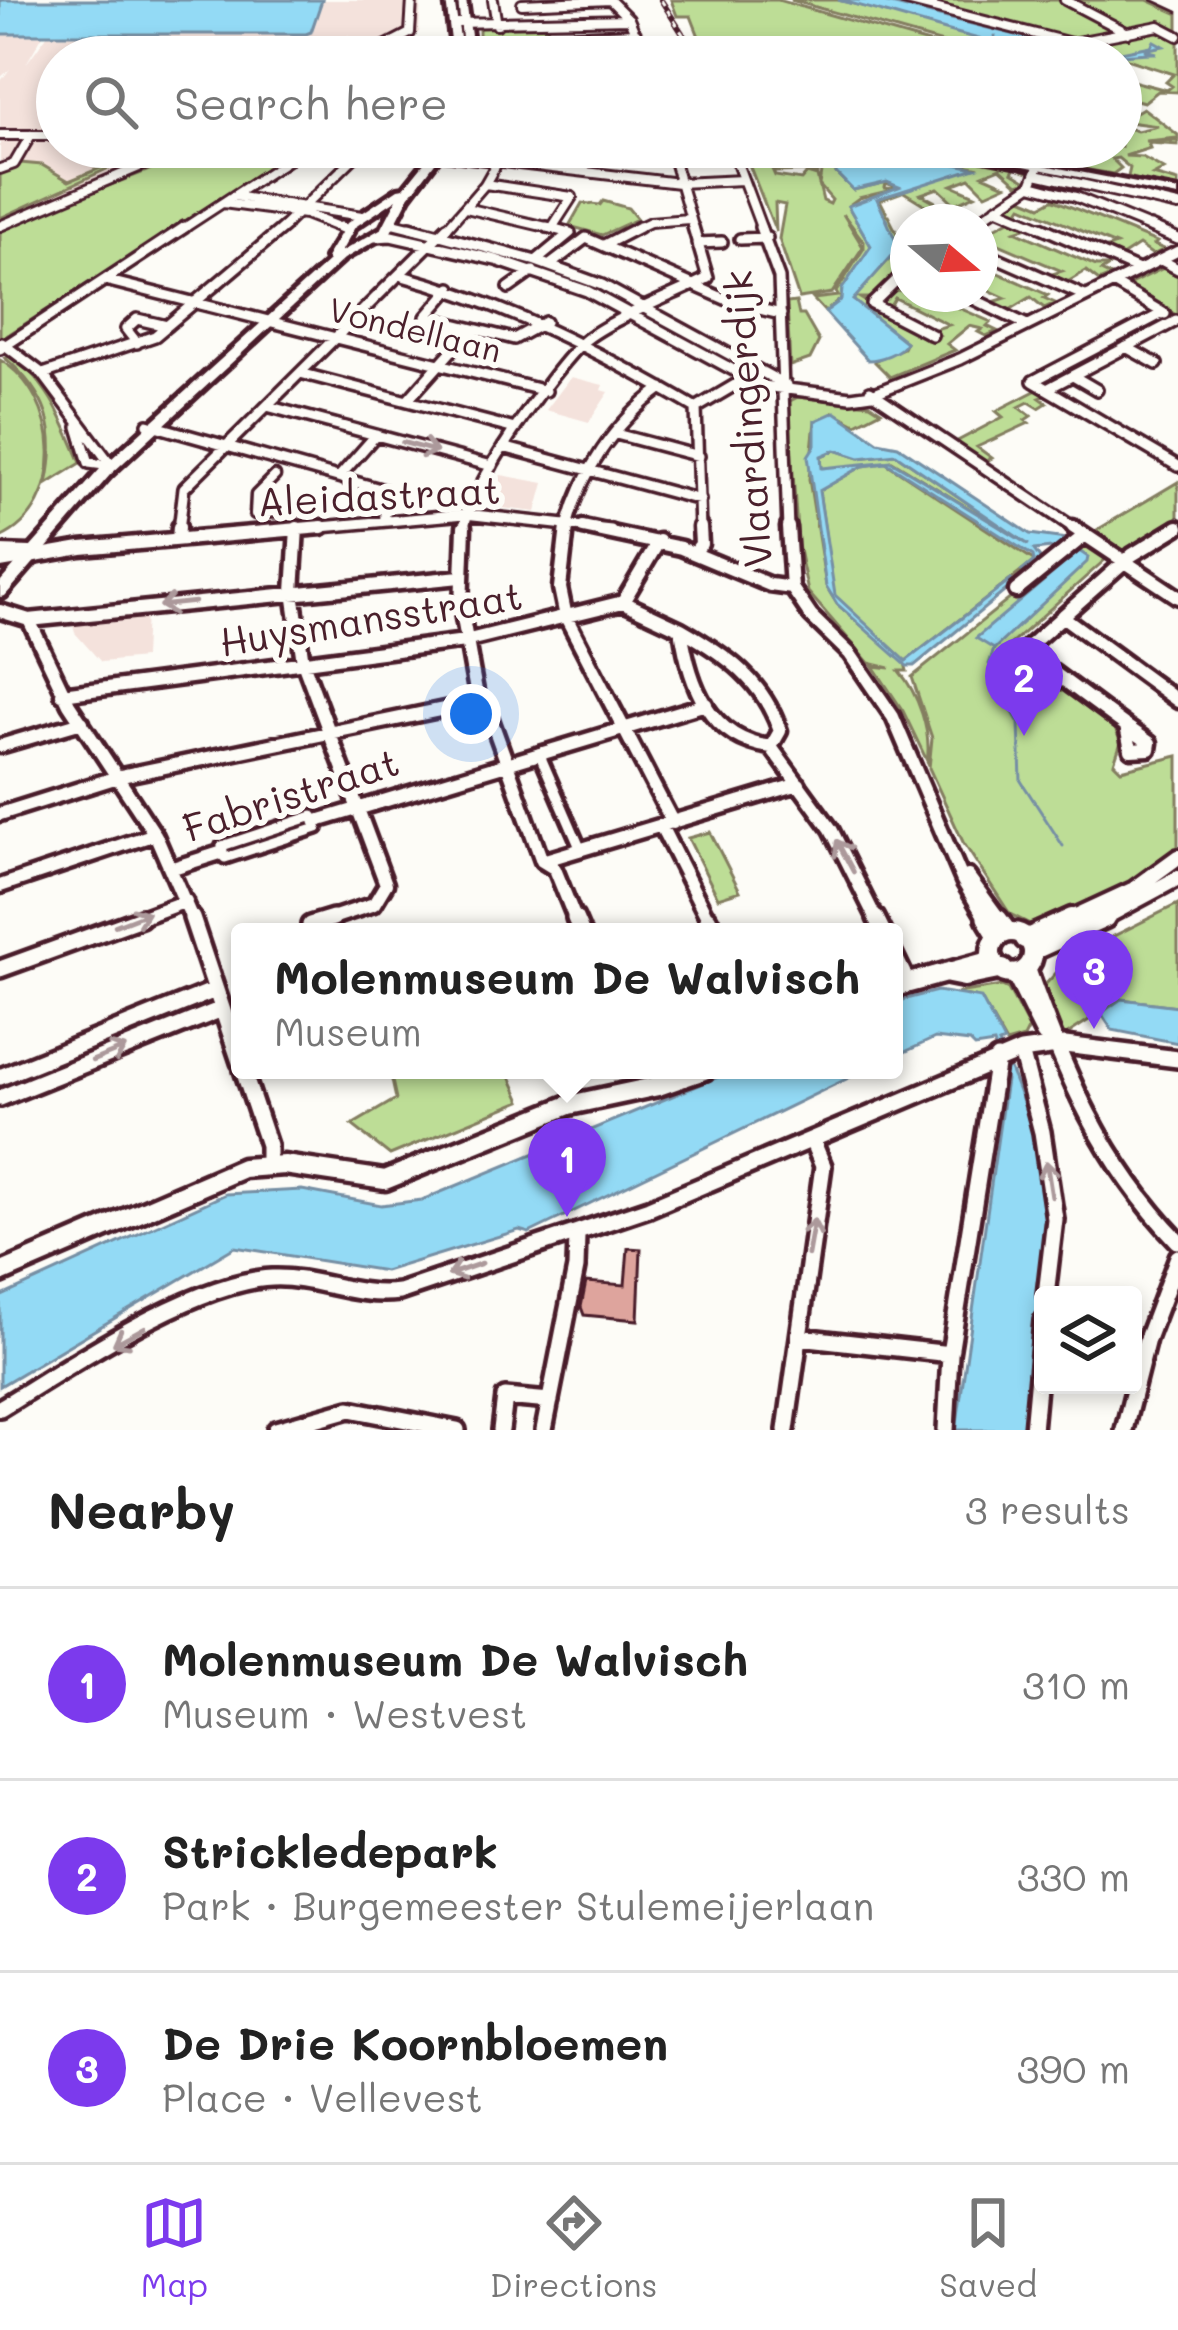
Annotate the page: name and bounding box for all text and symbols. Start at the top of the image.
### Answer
search box [36,36,1142,168]
icon: search [78,69,144,135]
text: Search here [174,73,448,131]
north arrow [890,204,998,312]
street label: Vlaardingerdijk [711,269,783,570]
street label: Vondellaan [325,286,506,371]
one-way arrow [400,437,438,459]
street label: Aleidastraat [256,463,502,526]
street label: Huysmansstraat [216,568,526,667]
one-way arrow [158,593,197,616]
pin: 2 [985,637,1063,736]
your location [441,684,501,744]
street label: Fabristraat [176,735,405,852]
one-way arrow [832,838,855,874]
one-way arrow [112,907,149,929]
popup [231,923,903,1079]
pin: 3 [1055,930,1133,1029]
text: Molenmuseum De Walvisch [274,947,860,1005]
text: Museum [274,1005,422,1056]
one-way arrow [89,1042,126,1063]
pin: 1 [528,1118,606,1217]
one-way arrow [1037,1160,1060,1199]
one-way arrow [800,1218,823,1257]
one-way arrow [447,1260,484,1281]
map controls [1034,1286,1142,1394]
button: layers [1034,1286,1142,1394]
one-way arrow [112,1325,147,1348]
text: Nearby [48,1475,235,1542]
text: 3 results [965,1483,1130,1534]
text: Molenmuseum De Walvisch [162,1629,748,1687]
text: 1 [78,1658,96,1709]
text: 310 m [1022,1658,1130,1709]
text: Museum · Westvest [162,1687,527,1738]
text: Strickledepark [162,1821,498,1879]
text: 2 [76,1850,98,1901]
text: 330 m [1017,1850,1130,1901]
text: Park · Burgemeester Stulemeijerlaan [162,1879,874,1930]
text: De Drie Koornbloemen [162,2013,668,2071]
text: 3 [75,2042,99,2093]
text: 390 m [1016,2042,1130,2093]
text: Place · Vellevest [162,2071,483,2122]
tab: Map [141,2190,208,2305]
tab: Directions [490,2190,657,2305]
tab: Saved [939,2190,1037,2305]

